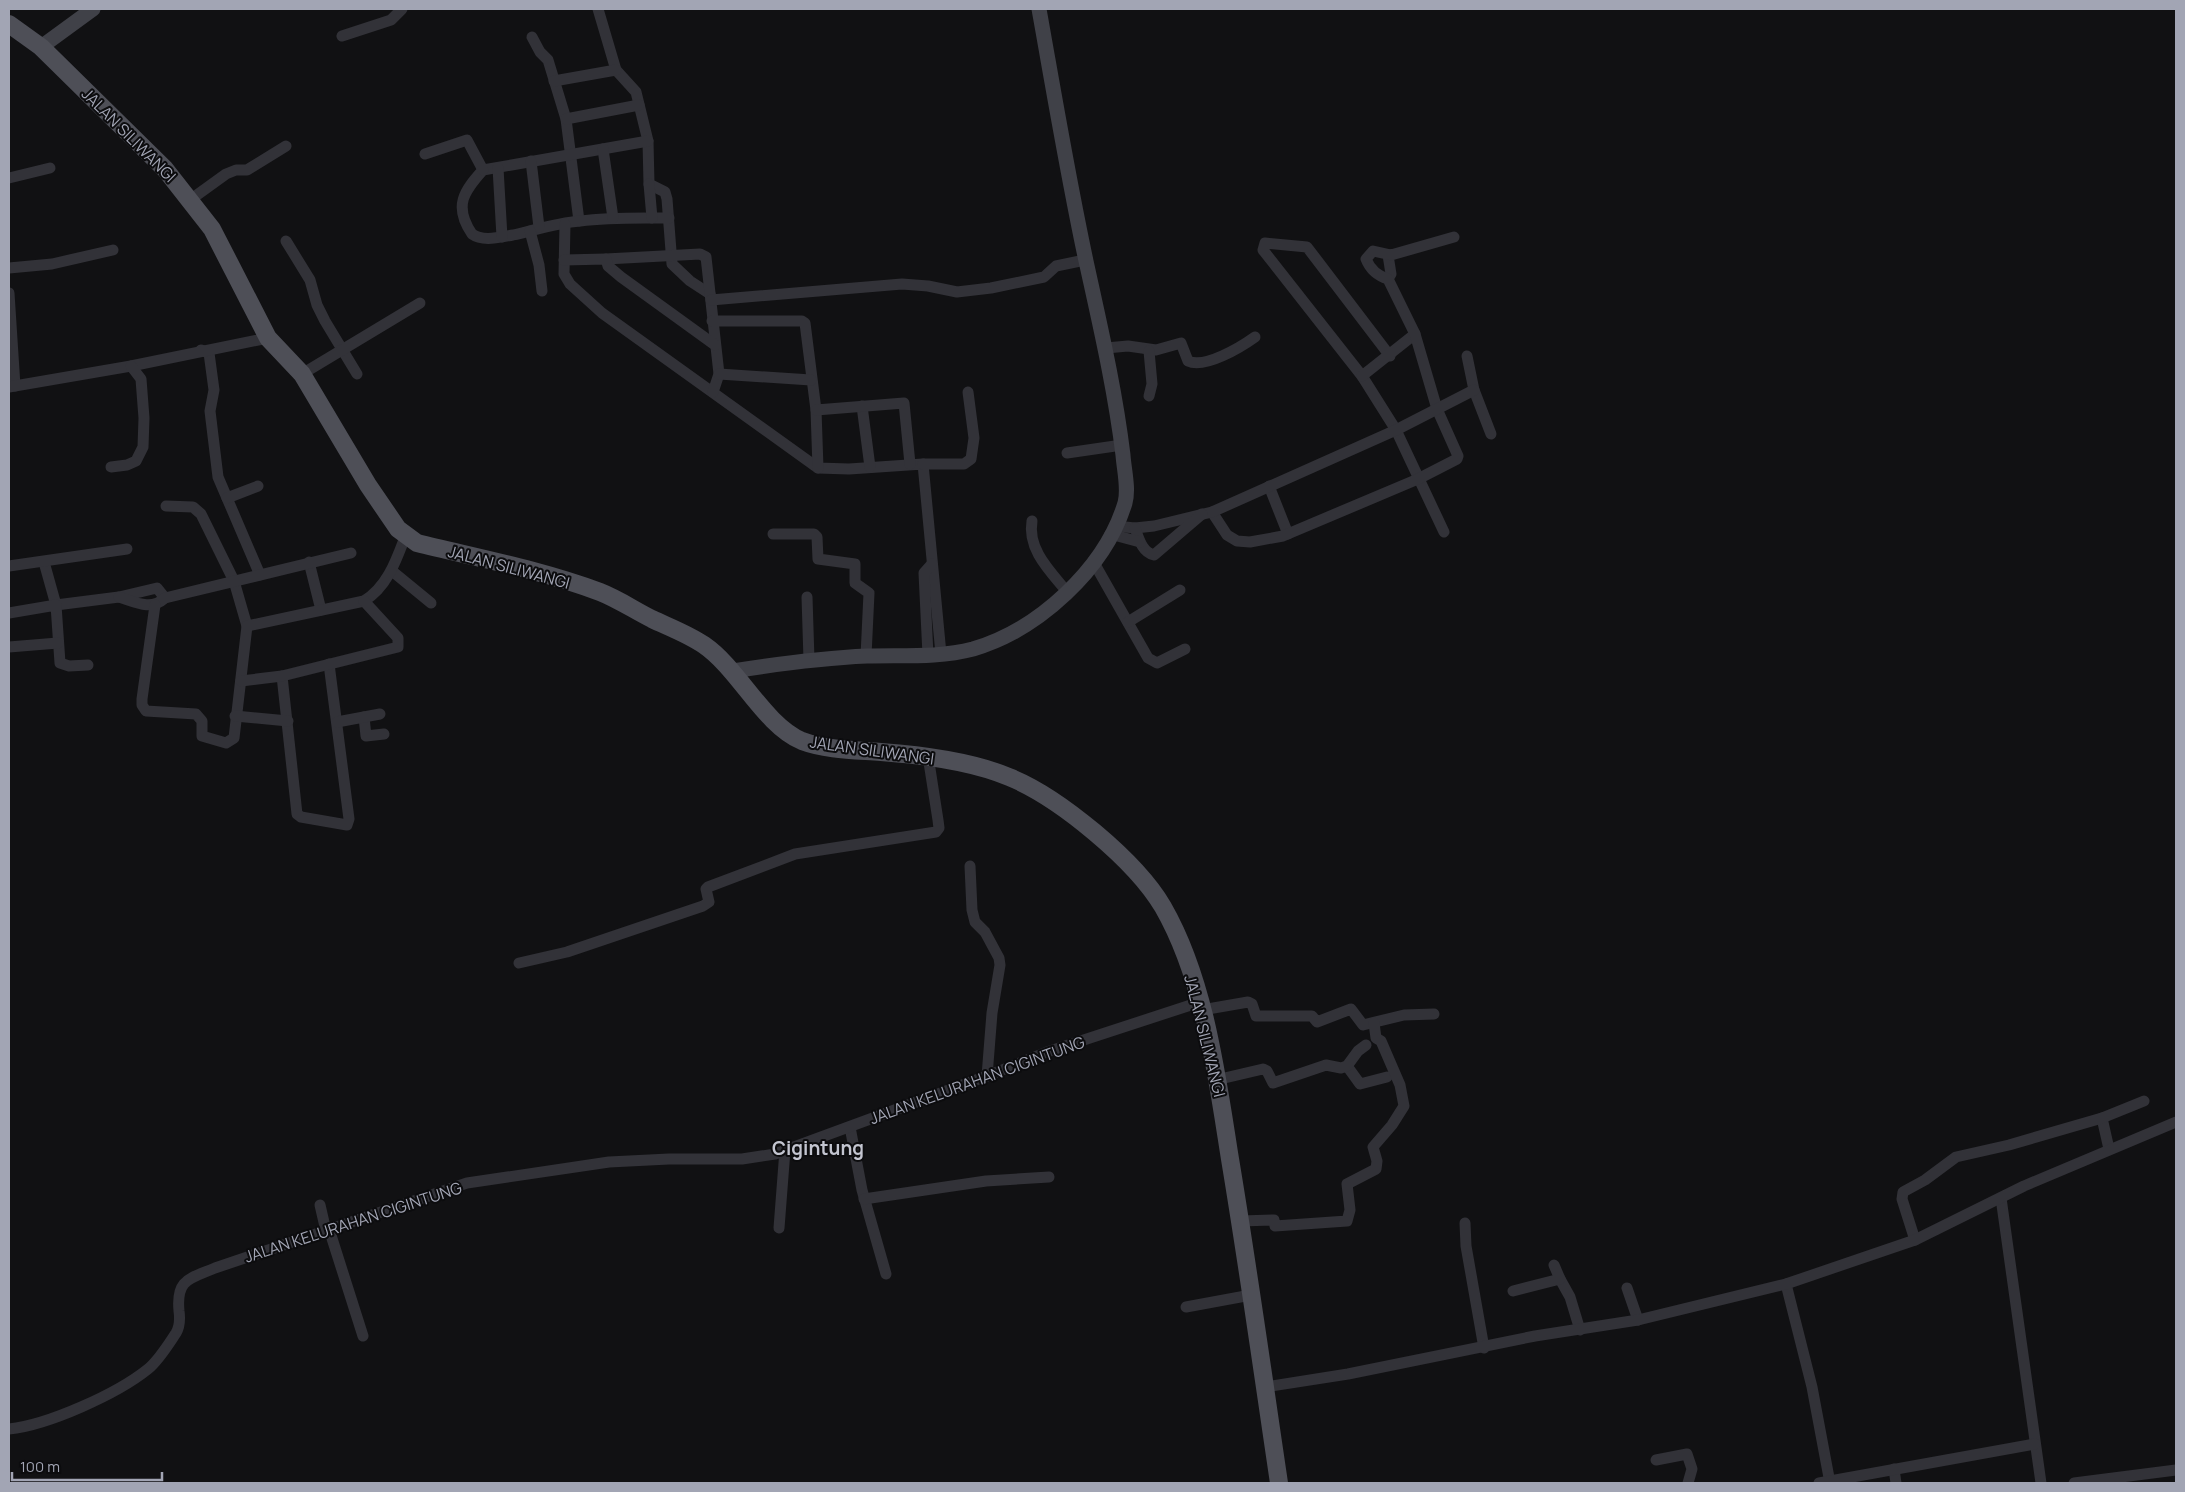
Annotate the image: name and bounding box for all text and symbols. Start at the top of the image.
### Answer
street label: JALAN SILIWANGI [77,83,181,187]
street label: JALAN SILIWANGI [446,540,572,594]
street label: JALAN SILIWANGI [808,730,936,770]
street label: JALAN SILIWANGI [1179,973,1231,1099]
street label: JALAN KELURAHAN CIGINTUNG [866,1031,1088,1129]
district label: Cigintung [772,1135,864,1161]
street label: JALAN KELURAHAN CIGINTUNG [241,1176,465,1268]
scale bar [12,1450,162,1482]
text: 100 m [20,1456,60,1477]

